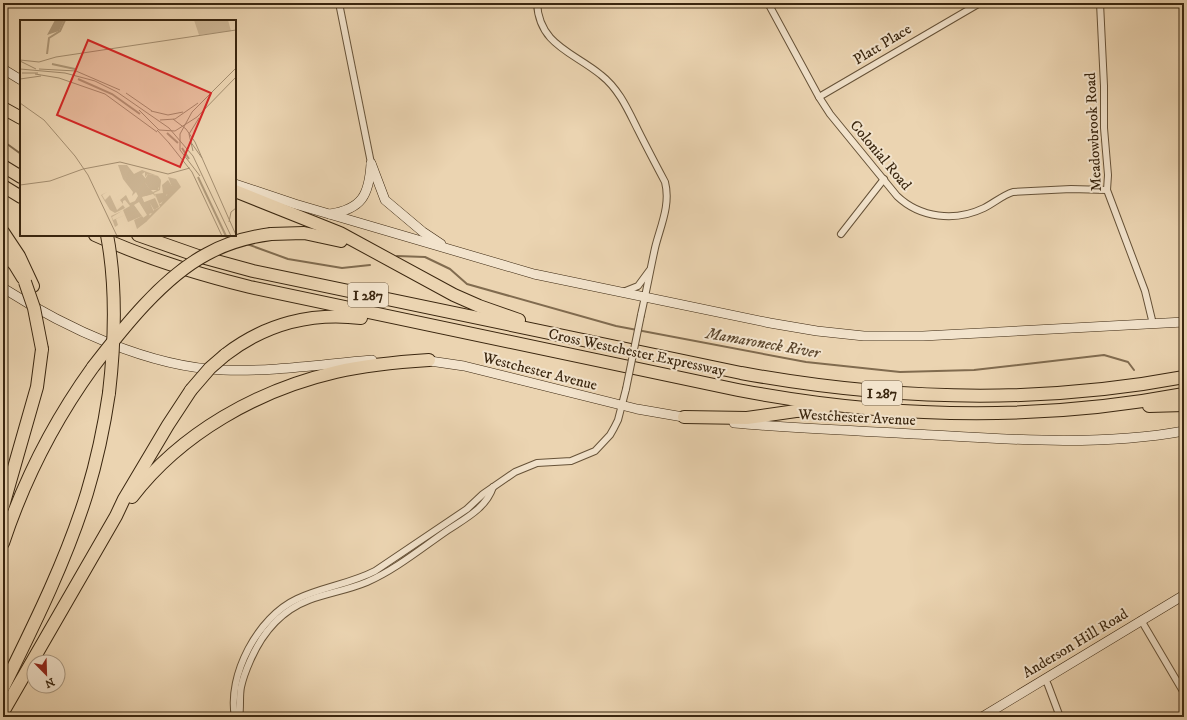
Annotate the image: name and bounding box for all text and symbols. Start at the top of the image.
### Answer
inset map [20,20,236,236]
street label: Platt Place [850,20,915,69]
street label: Meadowbrook Road [1081,71,1106,192]
street label: Colonial Road [846,116,916,195]
road number: I 287 [348,283,388,307]
water label: Mamaroneck River [703,323,823,363]
street label: Cross Westchester Expressway [547,324,728,381]
street label: Westchester Avenue [480,348,599,395]
road number: I 287 [862,381,902,405]
street label: Westchester Avenue [797,405,916,430]
street label: Anderson Hill Road [1019,604,1132,682]
north arrow [26,654,66,694]
text: N [43,674,56,690]

